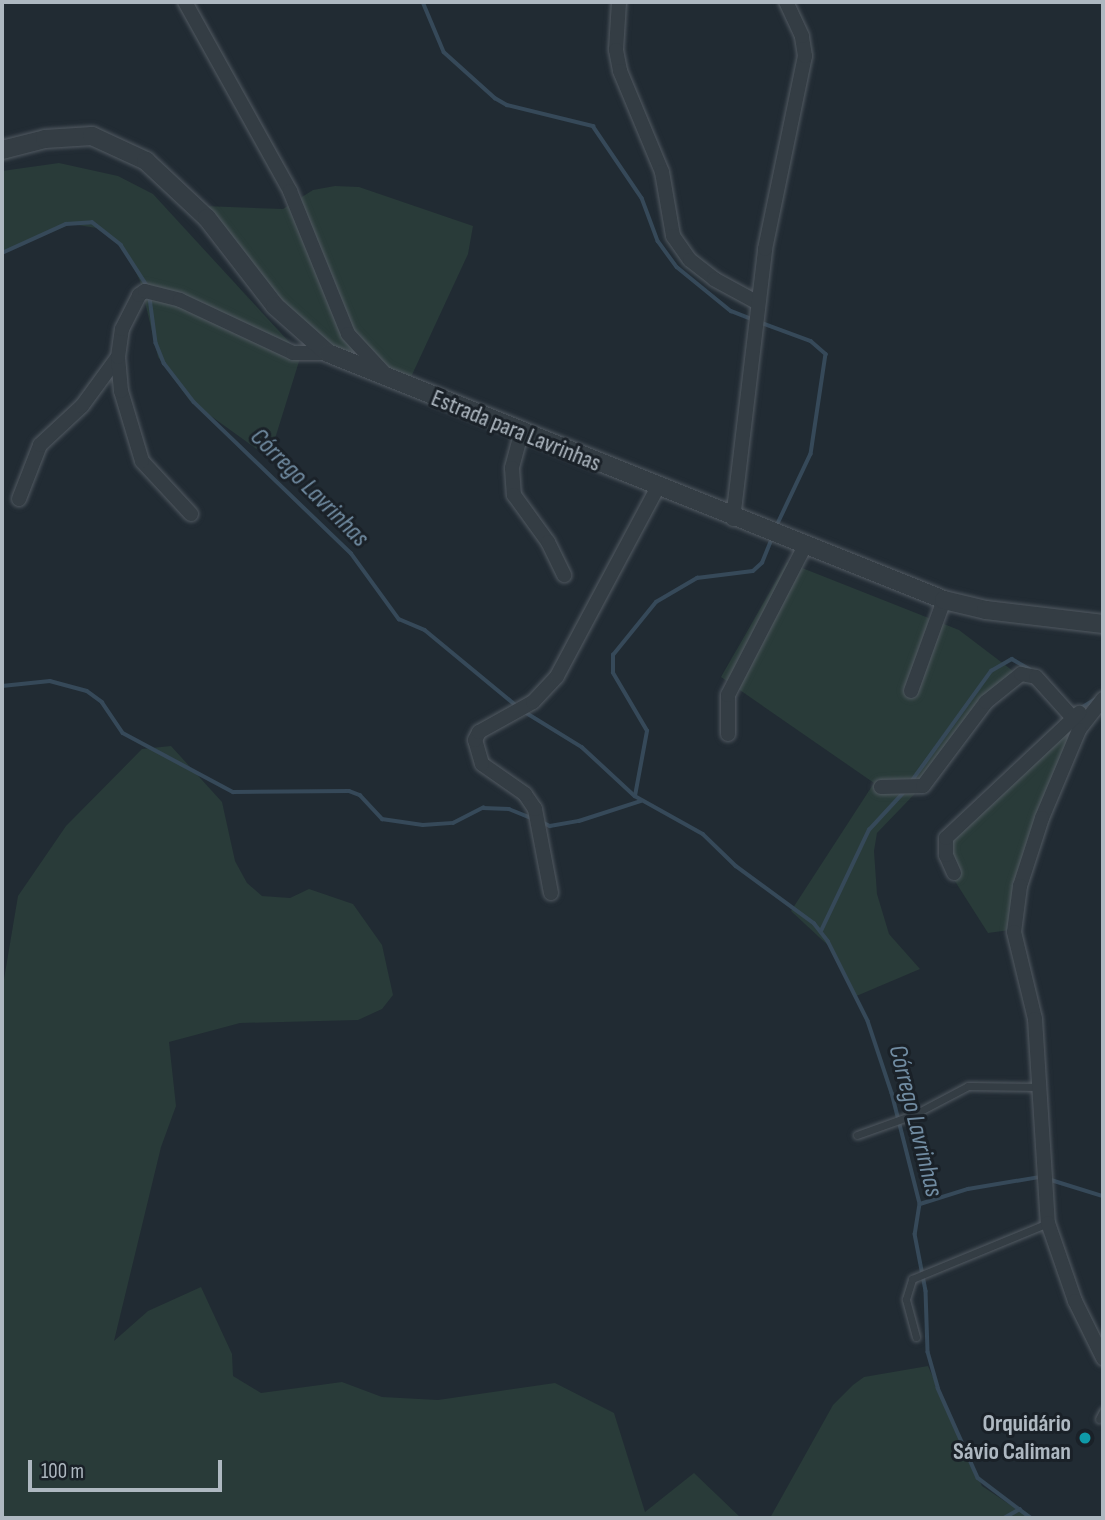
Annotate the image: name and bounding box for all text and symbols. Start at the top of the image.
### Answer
street label: Estrada para Lavrinhas [427,384,605,478]
water label: Córrego Lavrinhas [243,422,375,554]
water label: Córrego Lavrinhas [881,1042,949,1200]
place label: Orquidário Sávio Caliman [953,1410,1071,1466]
marker: Orquidário Sávio Caliman [1077,1430,1093,1446]
scale bar [32,1446,226,1490]
text: 100 m [41,1459,84,1484]

